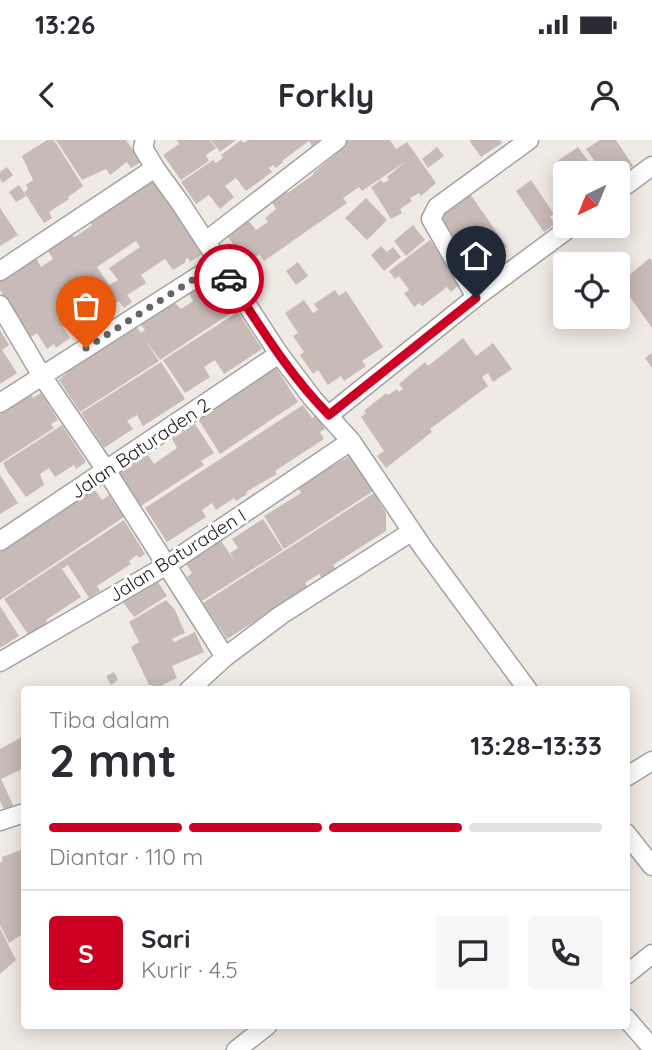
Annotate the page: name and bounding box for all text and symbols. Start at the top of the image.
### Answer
text: 13:26 [35,8,95,41]
text: Forkly [278,75,374,115]
icon: back [28,76,66,114]
icon: person [586,76,624,114]
north arrow [553,161,630,238]
map controls [553,161,630,329]
pin [446,226,506,298]
icon: home [457,237,495,275]
courier [194,244,264,314]
button: locate [553,252,630,329]
icon: car [210,260,248,298]
pin [56,276,116,348]
icon: bag [67,287,105,325]
street label: Jalan Baturaden 2 [66,392,214,504]
street label: Jalan Baturaden I [104,503,250,607]
text: Tiba dalam [49,705,170,734]
text: 13:28–13:33 [470,729,602,762]
text: 2 mnt [49,731,177,789]
text: Diantar · 110 m [49,842,203,871]
button: chat [436,916,510,990]
button: phone [528,916,602,990]
text: Sari [141,922,190,955]
text: S [78,937,94,970]
text: Kurir · 4.5 [141,955,238,984]

